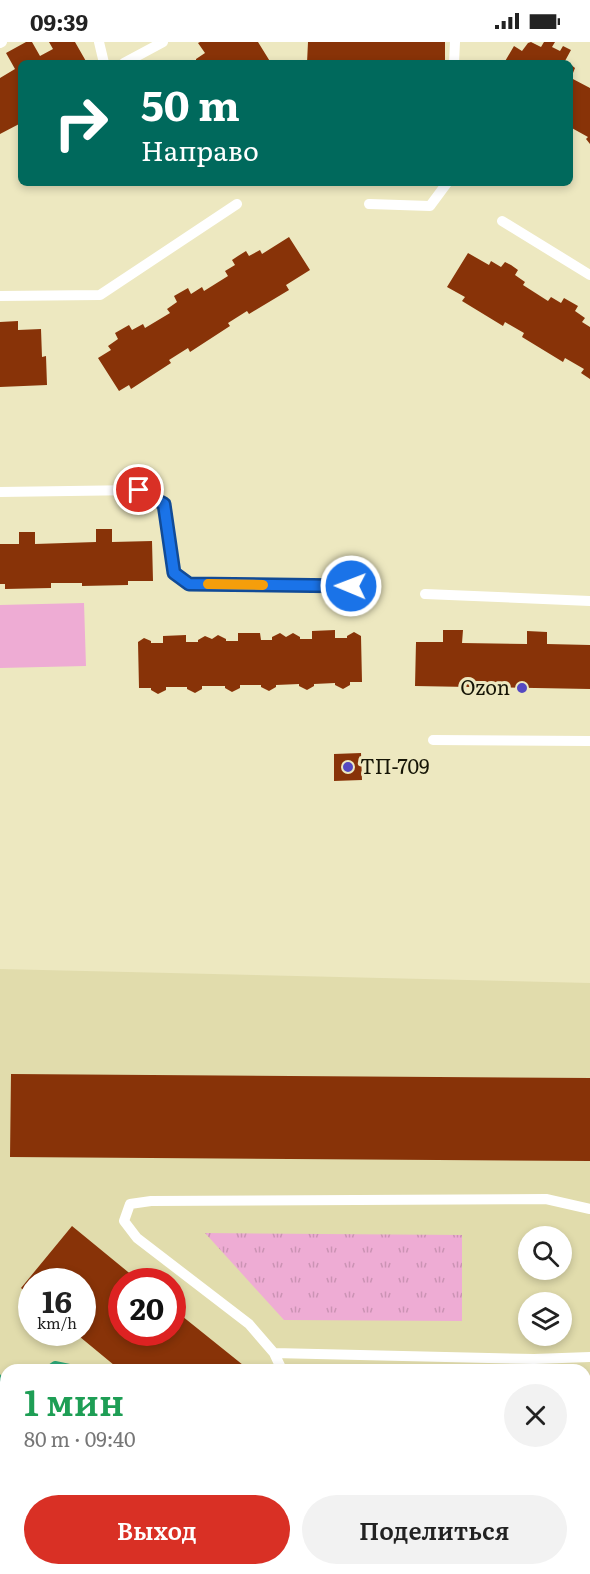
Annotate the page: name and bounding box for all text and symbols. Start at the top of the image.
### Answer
text: 09:39 [30,5,88,38]
text: 50 m [141,72,240,134]
icon: right [42,84,120,162]
text: Направо [141,129,259,169]
pin [113,464,164,515]
icon: arrive [122,473,155,506]
position arrow [319,554,383,618]
place label: Ozon [460,671,510,701]
marker: Ozon [515,681,529,695]
place label: ТП-709 [360,750,430,780]
marker: ТП-709 [341,760,355,774]
map controls [518,1226,572,1346]
button: search [518,1226,572,1280]
speed limit sign: 20 [108,1268,186,1346]
text: 16 [42,1278,72,1322]
button: layers [518,1292,572,1346]
text: km/h [37,1311,77,1334]
text: 1 мин [24,1374,124,1427]
button: close [504,1384,567,1447]
text: 80 m · 09:40 [24,1423,136,1453]
button: Выход [24,1495,290,1564]
button: Поделиться [302,1495,567,1564]

